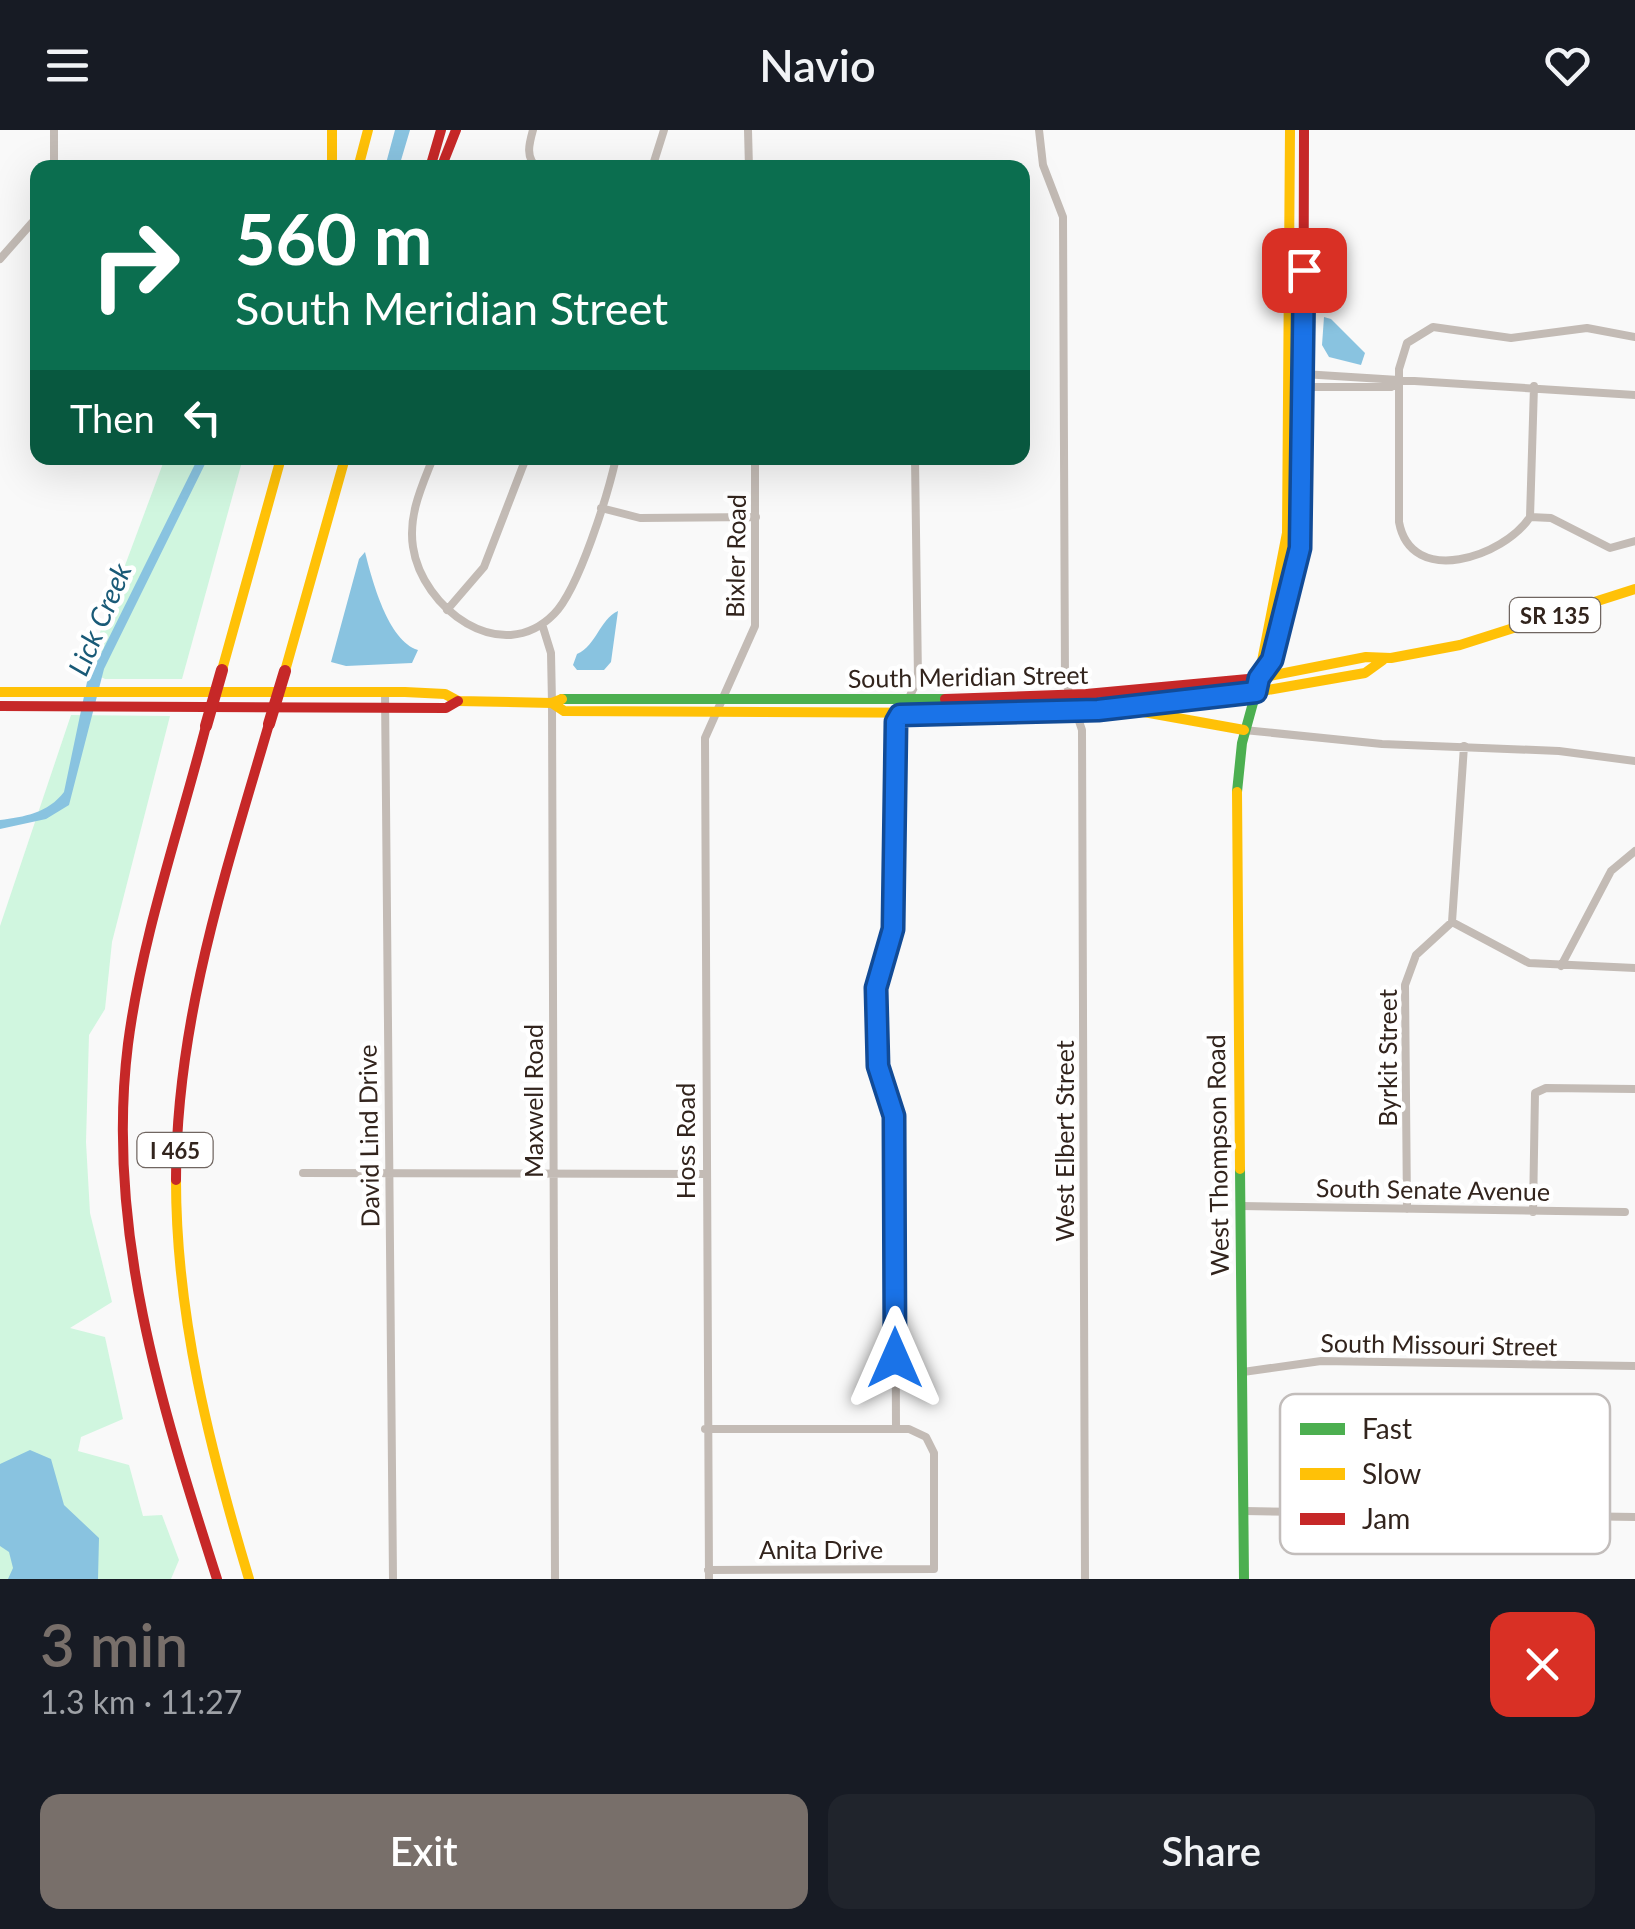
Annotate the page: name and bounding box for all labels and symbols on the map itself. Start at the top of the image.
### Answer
pin [1262,228,1347,313]
street label: Bixler Road [719,494,751,618]
water label: Lick Creek [60,557,138,680]
road number: SR 135 [1510,598,1600,632]
street label: South Meridian Street [847,659,1089,693]
street label: Byrkit Street [1372,989,1402,1127]
street label: Maxwell Road [518,1024,548,1178]
street label: West Thompson Road [1200,1034,1234,1276]
street label: West Elbert Street [1049,1040,1079,1242]
street label: David Lind Drive [351,1044,385,1228]
street label: Hoss Road [670,1083,700,1199]
road number: I 465 [138,1133,212,1167]
street label: South Senate Avenue [1316,1172,1550,1206]
position arrow [843,1306,947,1410]
street label: South Missouri Street [1320,1327,1558,1361]
legend [1280,1394,1610,1554]
text: Fast [1362,1411,1412,1445]
text: Slow [1362,1456,1421,1490]
text: Jam [1362,1501,1410,1535]
street label: Anita Drive [759,1534,883,1564]

